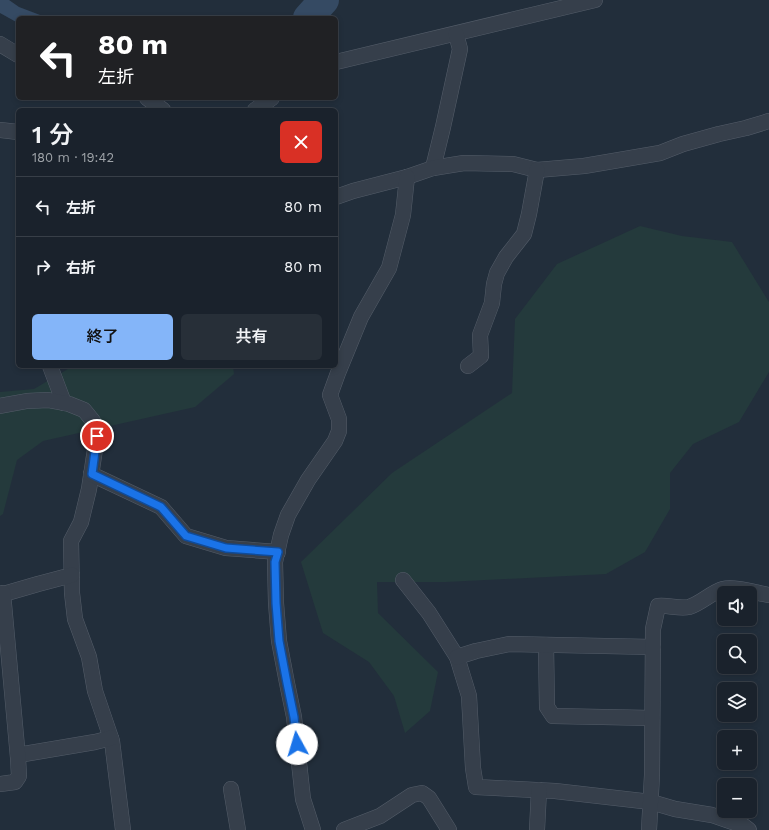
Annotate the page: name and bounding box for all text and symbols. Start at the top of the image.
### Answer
text: 80 m [98,28,168,61]
icon: left [32,32,84,84]
text: 左折 [98,66,134,87]
text: 1 分 [32,121,73,149]
button: close [280,121,322,163]
text: 180 m · 19:42 [32,150,114,165]
icon: left [32,196,54,218]
text: 80 m [284,198,322,216]
text: 左折 [66,199,96,217]
icon: right [32,256,54,278]
text: 80 m [284,258,322,276]
text: 右折 [66,259,96,277]
button: 終了 [32,314,173,360]
button: 共有 [181,314,322,360]
pin [80,419,114,453]
icon: arrive [86,425,108,447]
map controls [717,586,757,818]
button: sound [717,586,757,626]
button: search [717,634,757,674]
button: layers [717,682,757,722]
position arrow [276,723,318,765]
button: + [717,730,757,770]
button: − [717,778,757,818]

